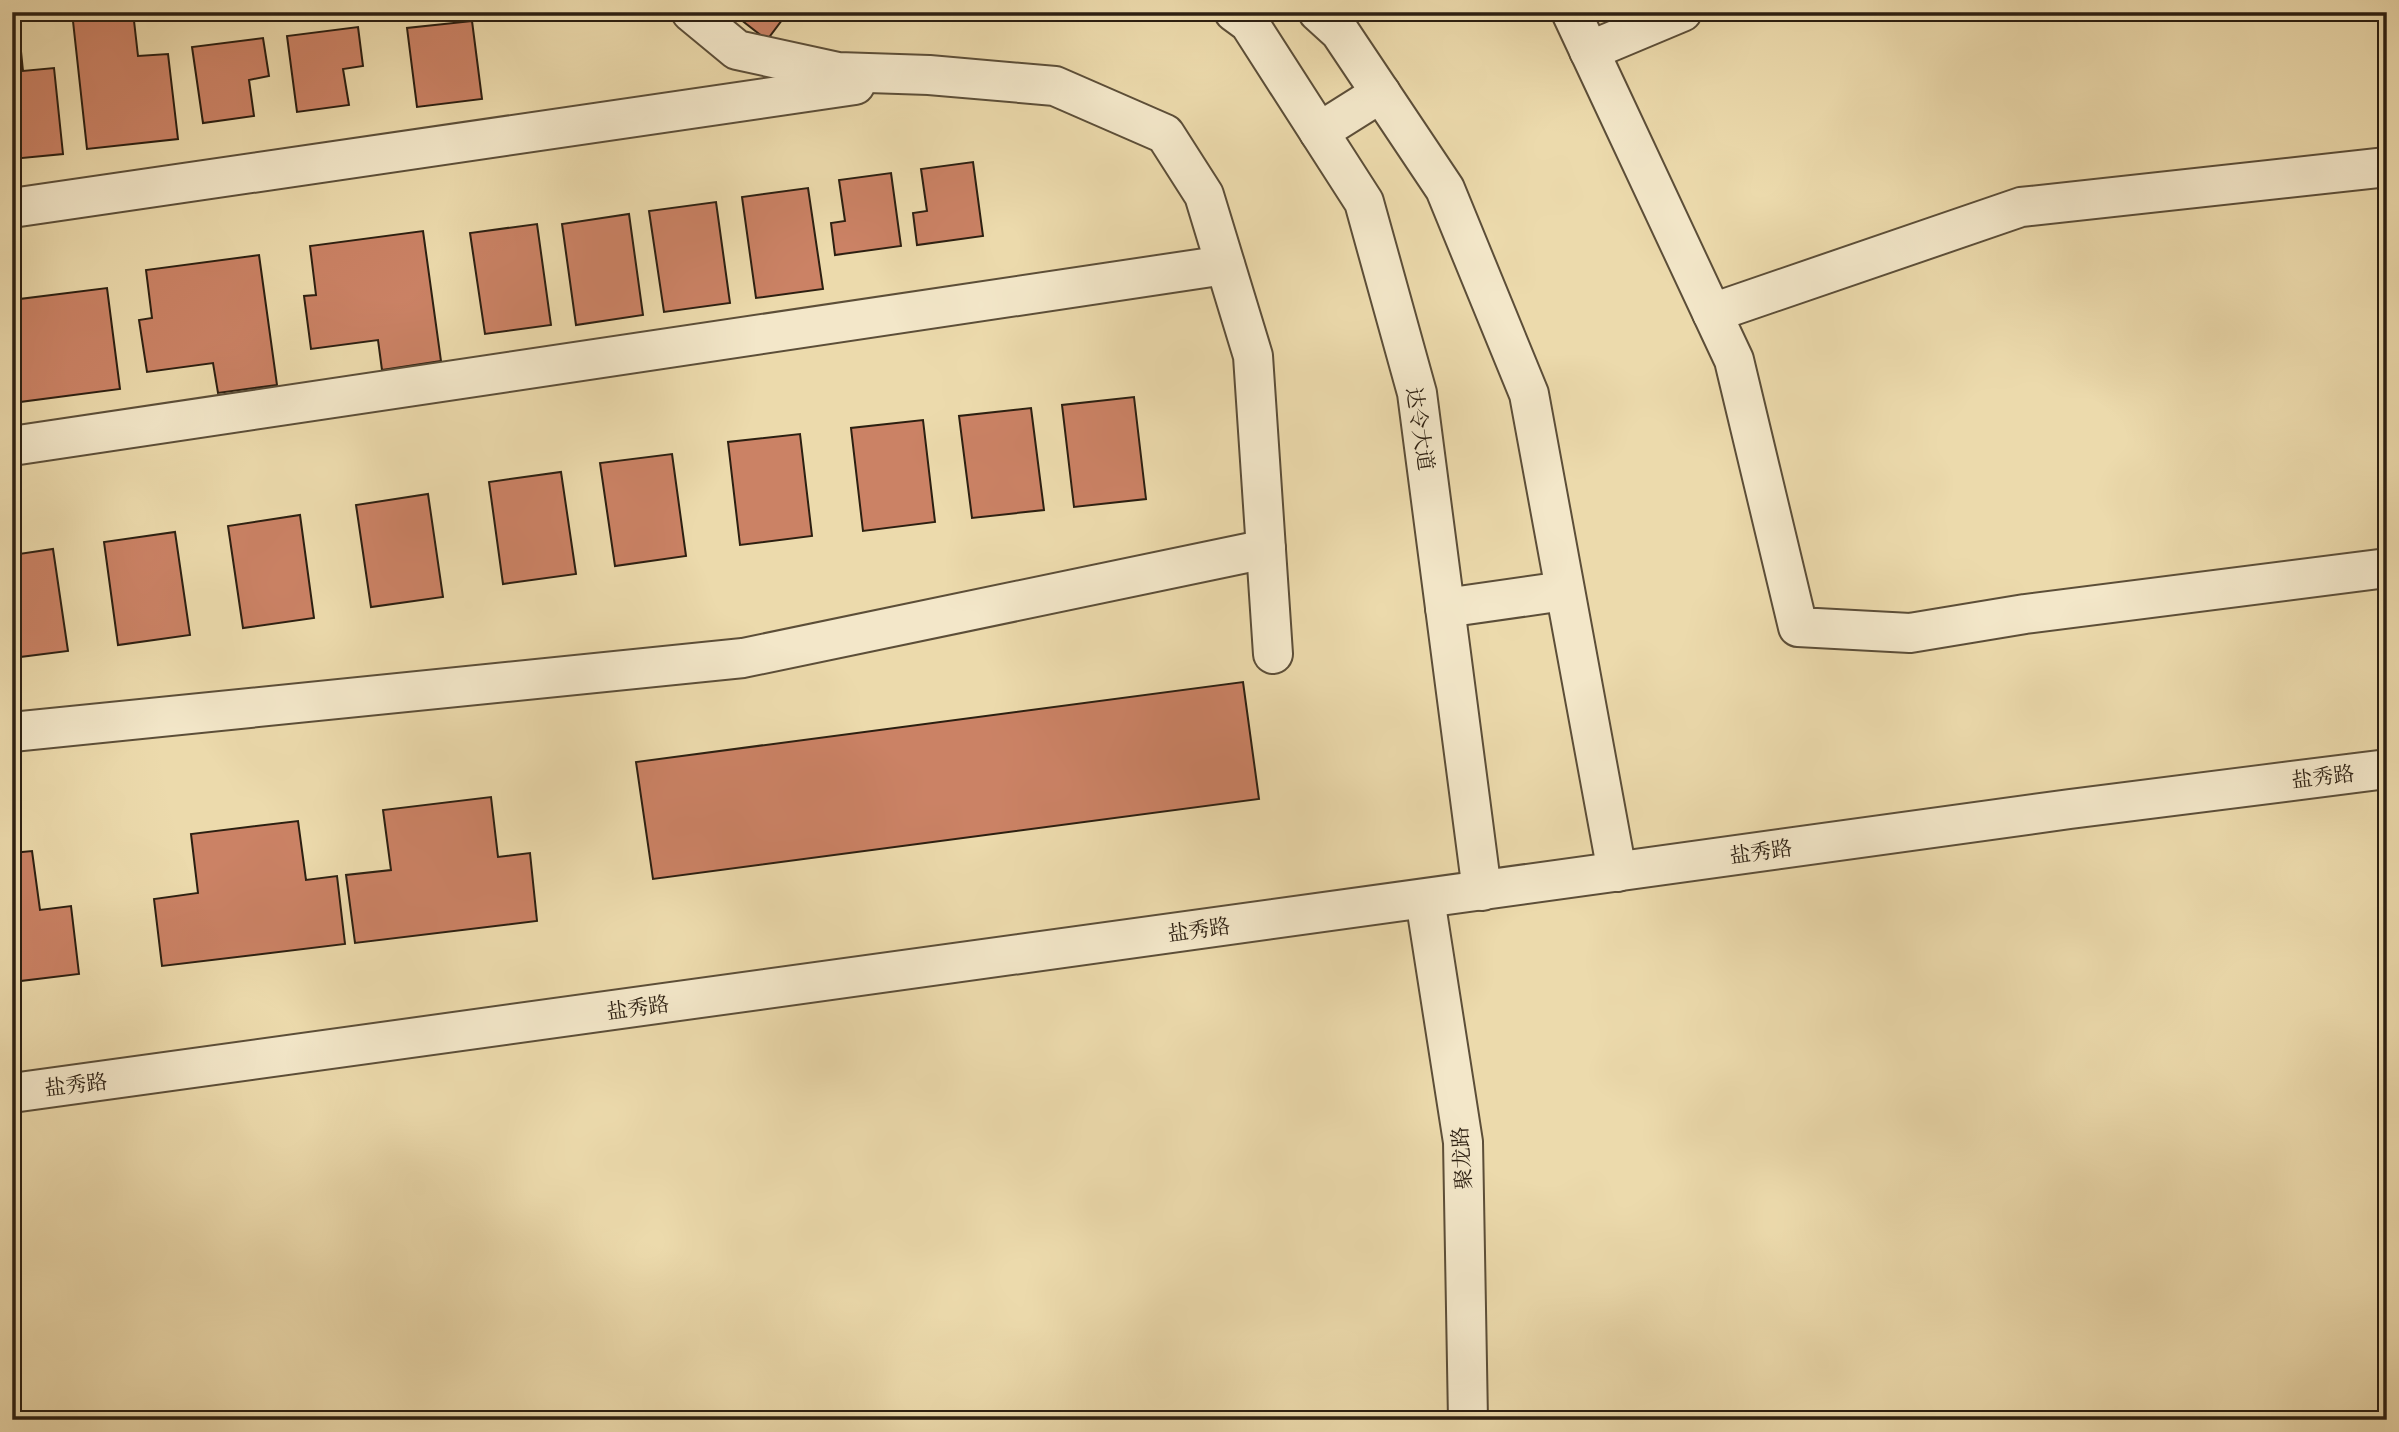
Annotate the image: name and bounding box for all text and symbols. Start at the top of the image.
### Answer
street label: 达令大道 [1398,385,1439,473]
street label: 盐秀路 [2290,760,2356,797]
street label: 盐秀路 [1728,835,1794,872]
street label: 盐秀路 [1166,913,1232,950]
street label: 盐秀路 [605,991,671,1028]
street label: 盐秀路 [43,1068,109,1105]
street label: 聚龙路 [1447,1125,1480,1190]

